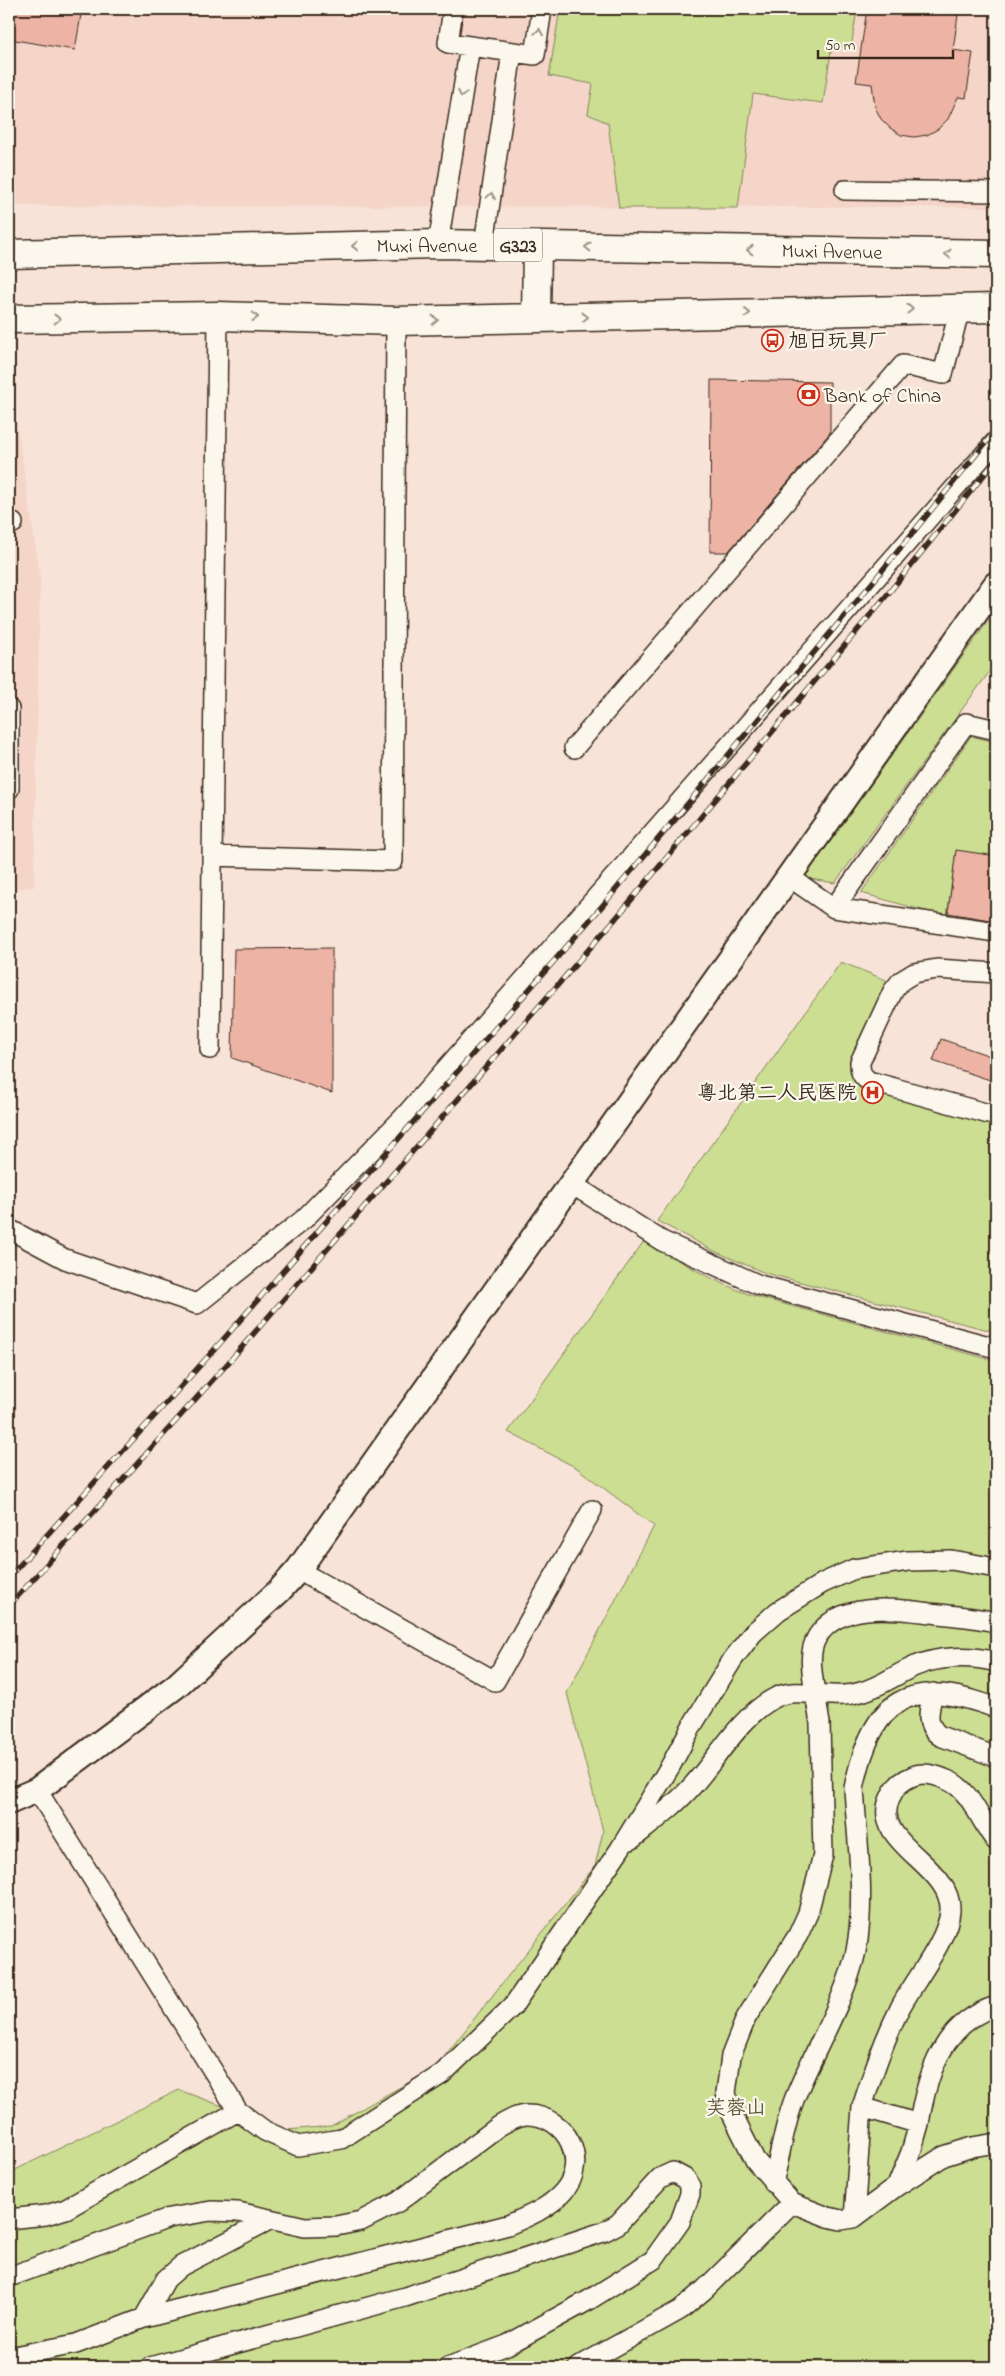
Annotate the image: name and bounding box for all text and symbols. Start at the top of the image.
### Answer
one-way arrow [533,27,544,35]
scale bar [818,28,952,60]
text: 50 m [825,35,856,57]
one-way arrow [457,90,468,98]
one-way arrow [485,192,496,200]
road number: G323 [494,228,542,262]
street label: Muxi Avenue [377,233,477,262]
street label: Muxi Avenue [781,238,883,269]
one-way arrow [351,241,358,251]
one-way arrow [583,242,591,252]
one-way arrow [746,245,754,255]
one-way arrow [943,248,951,259]
one-way arrow [906,304,914,315]
one-way arrow [744,308,752,318]
one-way arrow [581,311,589,322]
one-way arrow [252,312,259,322]
one-way arrow [54,313,62,324]
one-way arrow [432,315,439,325]
bus stop icon: 旭日玩具厂 [760,328,784,352]
place label: 旭日玩具厂 [788,328,888,357]
bank icon: Bank of China [796,383,820,407]
place label: Bank of China [823,383,941,412]
place label: 粤北第二人民医院 [697,1080,857,1109]
hospital icon: 粤北第二人民医院 [861,1080,885,1104]
park label: 芙蓉山 [706,2095,766,2124]

